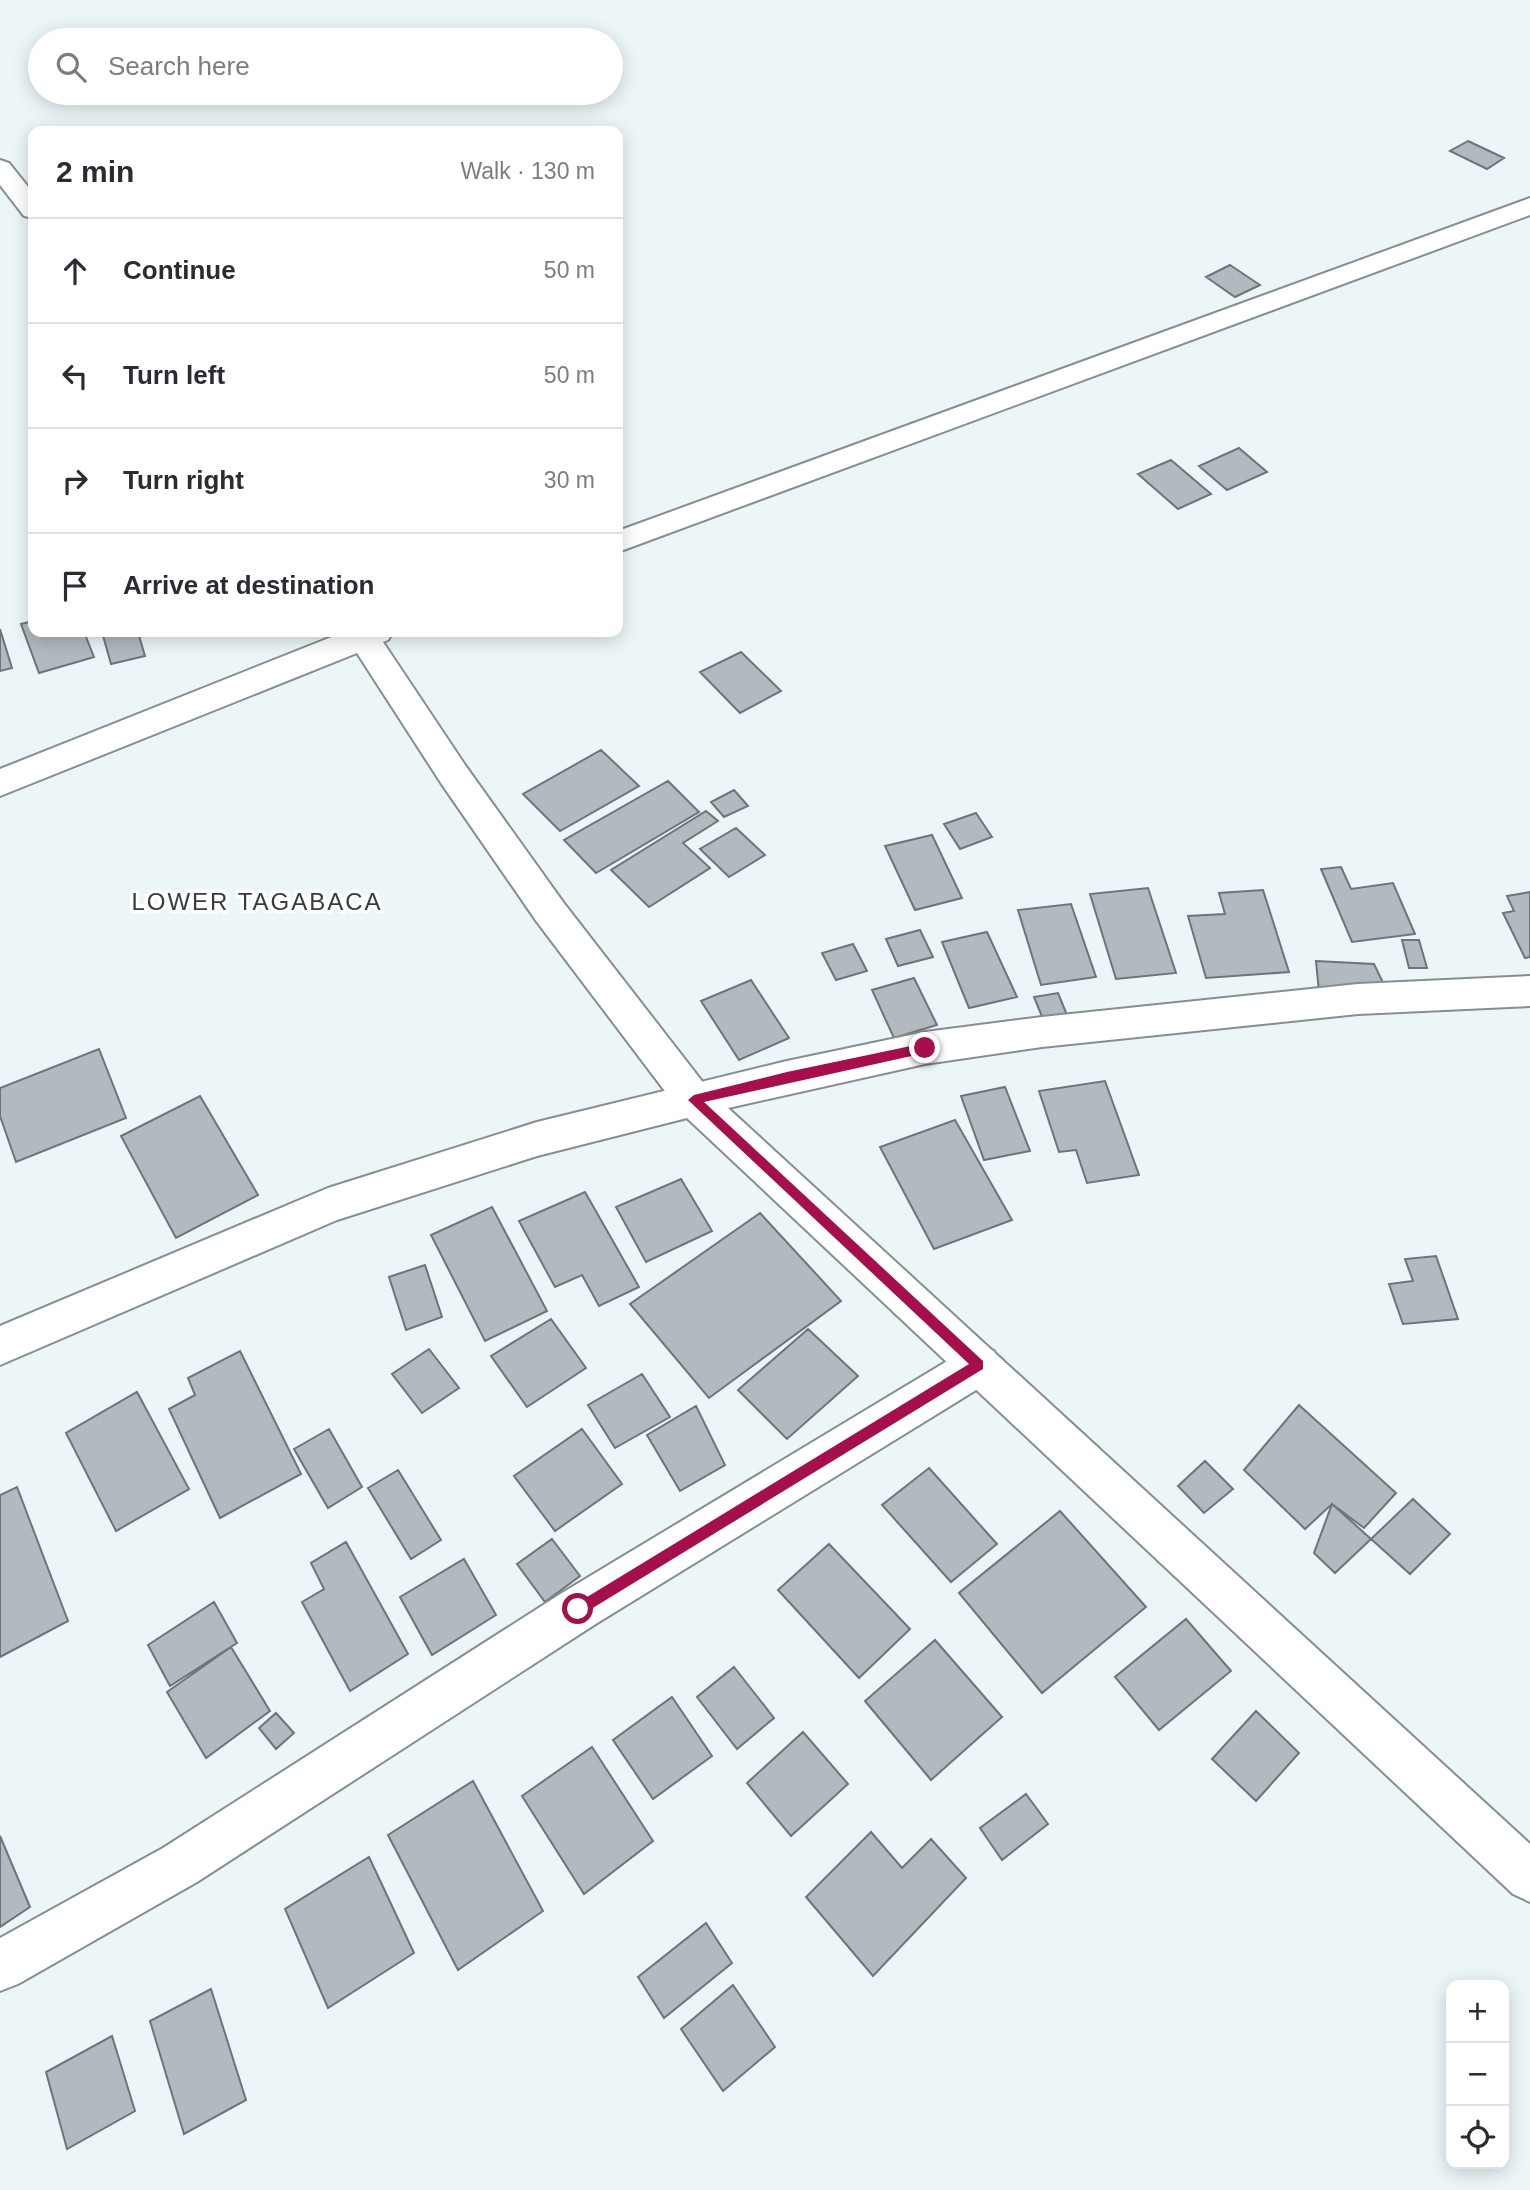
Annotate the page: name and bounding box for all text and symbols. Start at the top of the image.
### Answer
search box [28,28,623,105]
icon: search [52,48,90,86]
text: Search here [108,51,250,81]
text: 2 min [56,155,134,188]
text: Walk · 130 m [460,158,595,184]
icon: ahead [56,252,94,290]
text: Continue [123,255,236,285]
text: 50 m [544,257,595,283]
icon: left [56,357,94,395]
text: Turn left [123,360,225,390]
text: 50 m [544,362,595,388]
icon: right [56,462,94,500]
text: Turn right [123,465,244,495]
text: 30 m [544,467,595,493]
icon: arrive [56,567,94,605]
text: Arrive at destination [123,570,374,600]
district label: LOWER TAGABACA [131,888,383,915]
route end [909,1032,940,1063]
route start [562,1593,593,1624]
map controls [1446,1980,1509,2169]
button: + [1446,1980,1509,2043]
button: − [1446,2043,1509,2106]
button: locate [1446,2106,1509,2169]

